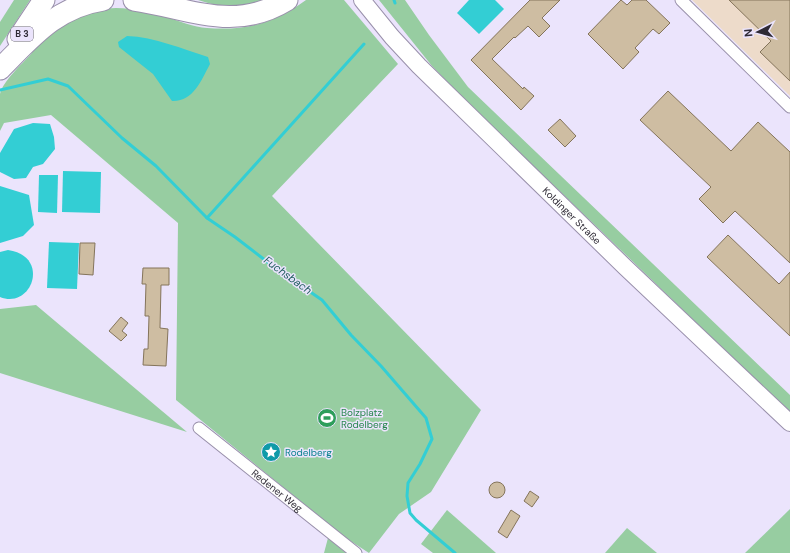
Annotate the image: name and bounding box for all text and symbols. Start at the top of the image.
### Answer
north arrow [738,12,778,52]
road number: B 3 [11,27,33,41]
text: N [741,28,755,38]
street label: Koldinger Straße [540,184,604,247]
water label: Fuchsbach [261,253,315,297]
place label: Bolzplatz Rodelberg [341,406,388,431]
sports icon: Bolzplatz Rodelberg [316,407,338,429]
place icon: Rodelberg [260,441,282,463]
place label: Rodelberg [285,446,332,459]
street label: Redener Weg [249,466,305,515]

